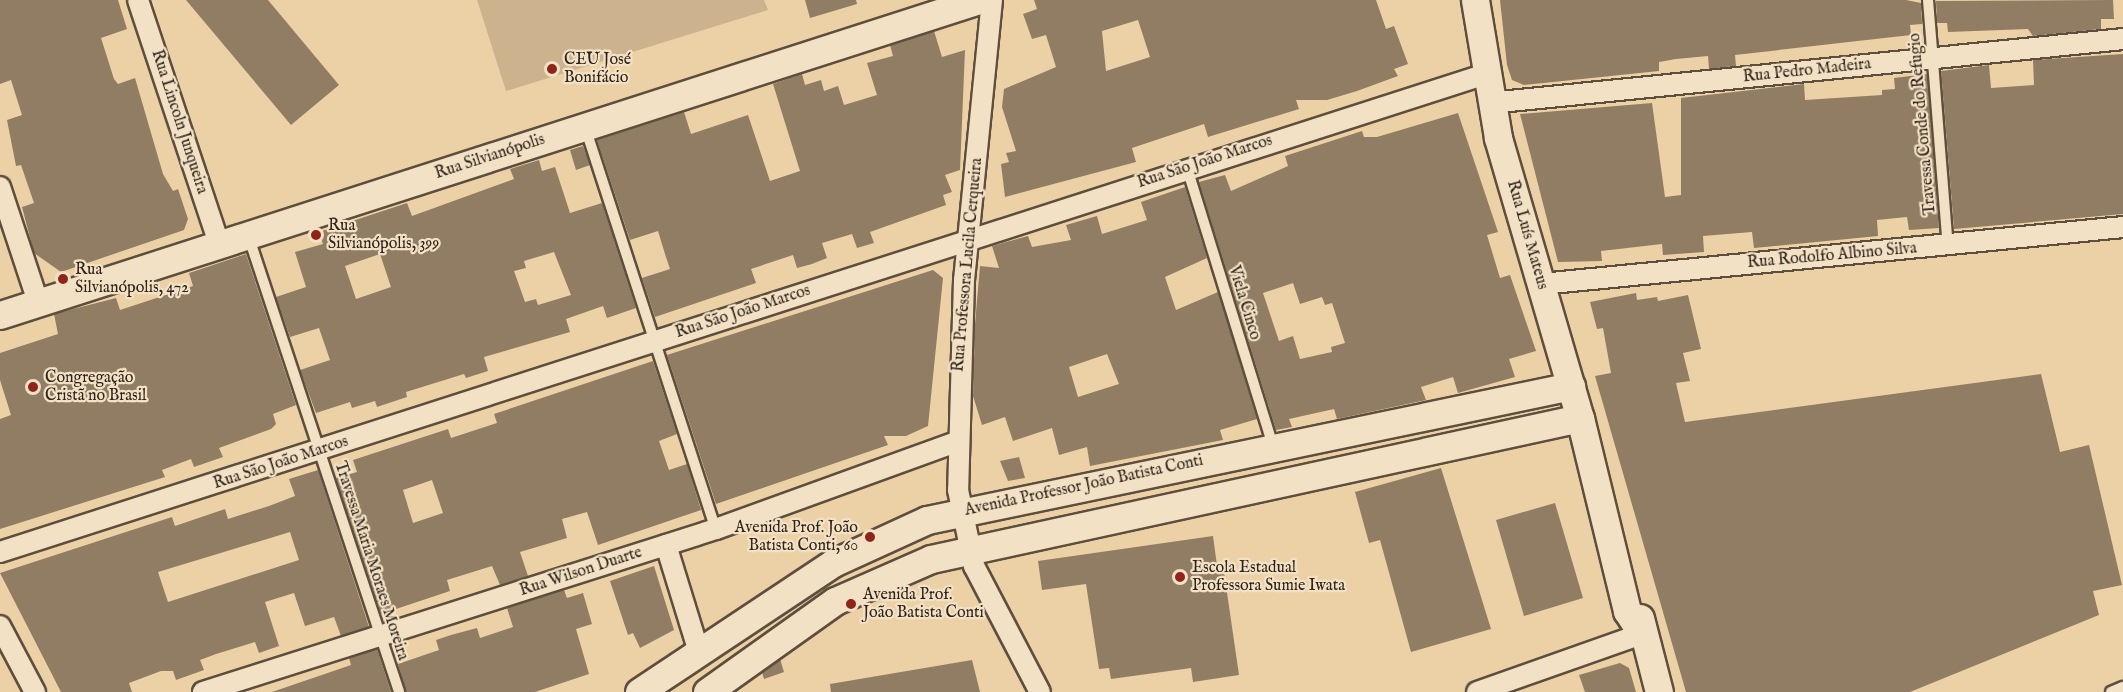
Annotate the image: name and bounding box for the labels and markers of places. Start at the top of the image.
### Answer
place label: CEU José Bonifácio [564,50,631,88]
marker: CEU José Bonifácio [545,62,559,76]
place label: Rua Silvianópolis, 399 [328,216,439,254]
marker: Rua Silvianópolis, 399 [309,228,323,242]
place label: Rua Silvianópolis, 472 [75,260,189,298]
marker: Rua Silvianópolis, 472 [56,272,70,286]
place label: Congregação Cristã no Brasil [45,368,146,406]
marker: Congregação Cristã no Brasil [26,380,40,394]
place label: Avenida Prof. João Batista Conti, 60 [735,518,858,556]
marker: Avenida Prof. João Batista Conti, 60 [863,530,877,544]
place label: Escola Estadual Professora Sumie Iwata [1192,558,1345,596]
marker: Escola Estadual Professora Sumie Iwata [1173,570,1187,584]
place label: Avenida Prof. João Batista Conti [863,585,984,623]
marker: Avenida Prof. João Batista Conti [844,597,858,611]

